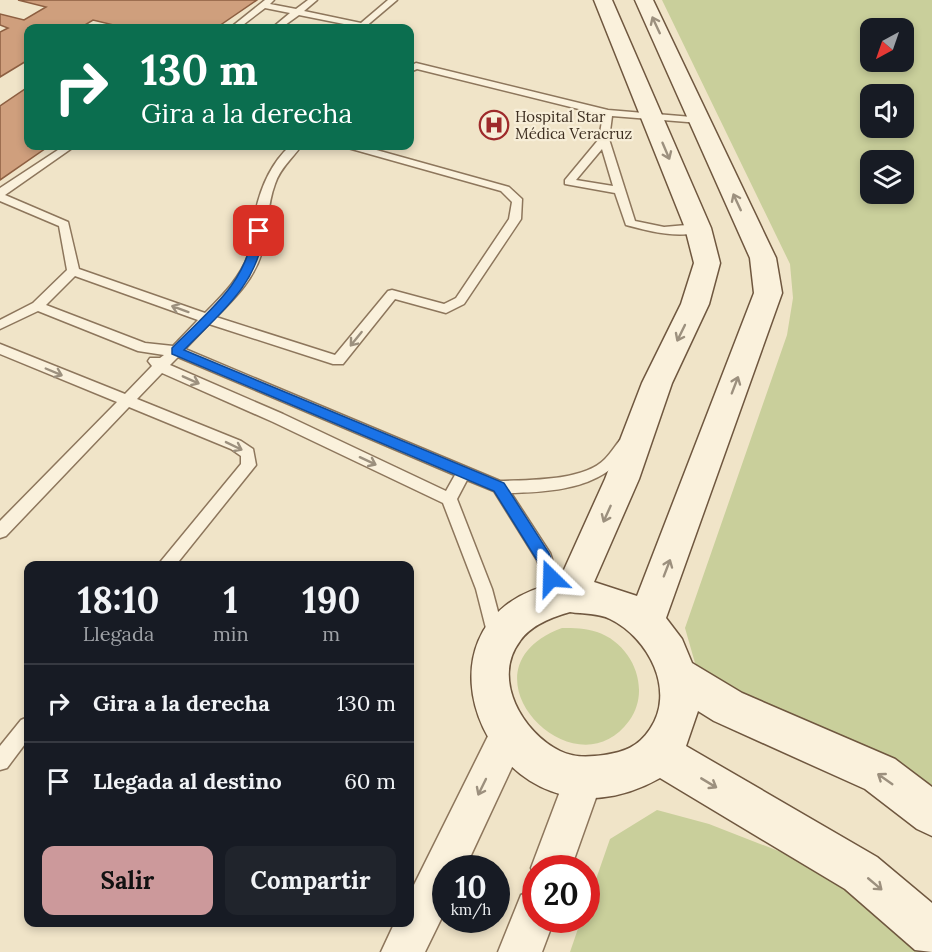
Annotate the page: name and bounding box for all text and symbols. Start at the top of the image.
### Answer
one-way arrow [649,16,661,34]
north arrow [860,18,914,72]
map controls [860,18,914,204]
text: 130 m [141,43,258,97]
icon: right [42,48,120,126]
button: sound [860,84,914,138]
text: Gira a la derecha [141,96,352,130]
place label: Hospital Star Médica Veracruz [515,107,632,143]
hospital icon: Hospital Star Médica Veracruz [478,109,510,141]
one-way arrow [661,141,672,160]
button: layers [860,150,914,204]
one-way arrow [731,193,743,211]
pin [233,205,284,256]
icon: arrive [242,214,275,247]
one-way arrow [171,303,190,314]
one-way arrow [675,324,686,342]
one-way arrow [350,331,363,347]
one-way arrow [44,367,63,378]
one-way arrow [181,375,199,386]
one-way arrow [731,376,742,395]
one-way arrow [225,440,243,452]
one-way arrow [359,455,377,467]
one-way arrow [601,504,612,522]
position arrow [519,546,583,610]
one-way arrow [662,559,673,577]
text: 18:10 [78,577,159,623]
text: 1 [223,577,238,623]
text: 190 [302,577,360,623]
text: Llegada [83,621,154,646]
text: min [213,621,249,646]
text: m [322,621,340,646]
icon: right [42,687,75,720]
text: Gira a la derecha [93,689,270,717]
text: 130 m [337,689,396,717]
icon: arrive [42,765,75,798]
text: Llegada al destino [93,767,282,795]
text: 60 m [344,767,396,795]
one-way arrow [878,773,894,785]
one-way arrow [700,777,717,789]
one-way arrow [476,778,488,796]
button: Salir [42,846,213,915]
button: Compartir [225,846,396,915]
speed limit sign: 20 [522,855,600,933]
text: 10 [455,868,487,906]
one-way arrow [867,878,883,891]
text: km/h [451,900,491,919]

